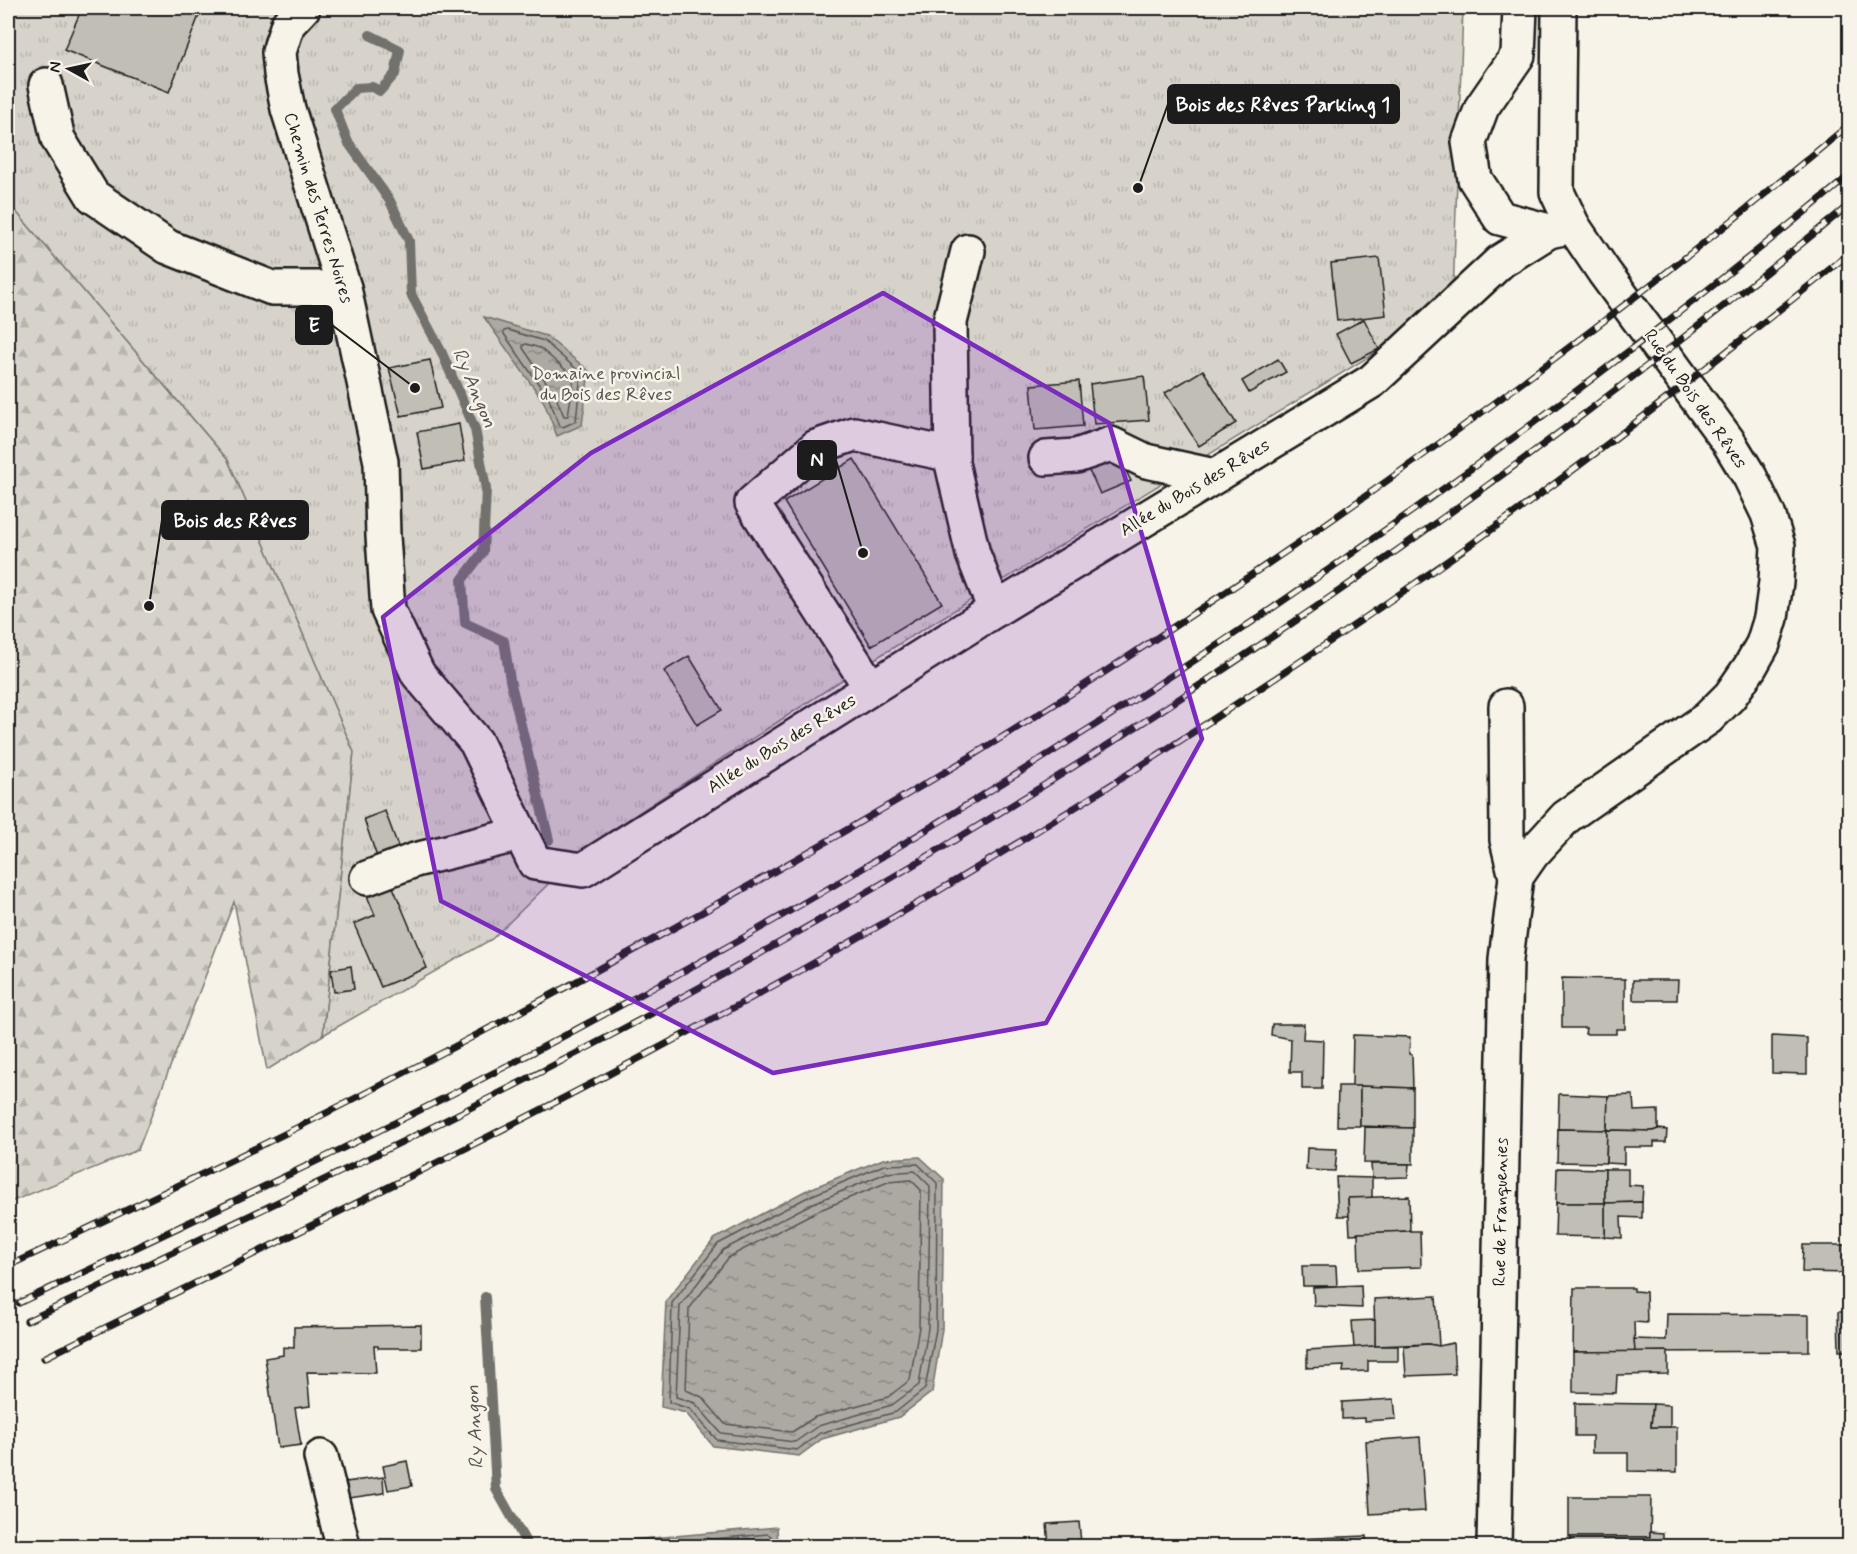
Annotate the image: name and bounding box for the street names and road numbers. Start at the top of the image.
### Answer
street label: Chemin des Terres Noires [277,110,359,307]
street label: Rue du Bois des Rêves [1638,324,1752,474]
street label: Allée du Bois des Rêves [1115,434,1275,542]
street label: Allée du Bois des Rêves [703,688,861,800]
street label: Rue de Franquenies [1488,1137,1514,1287]

